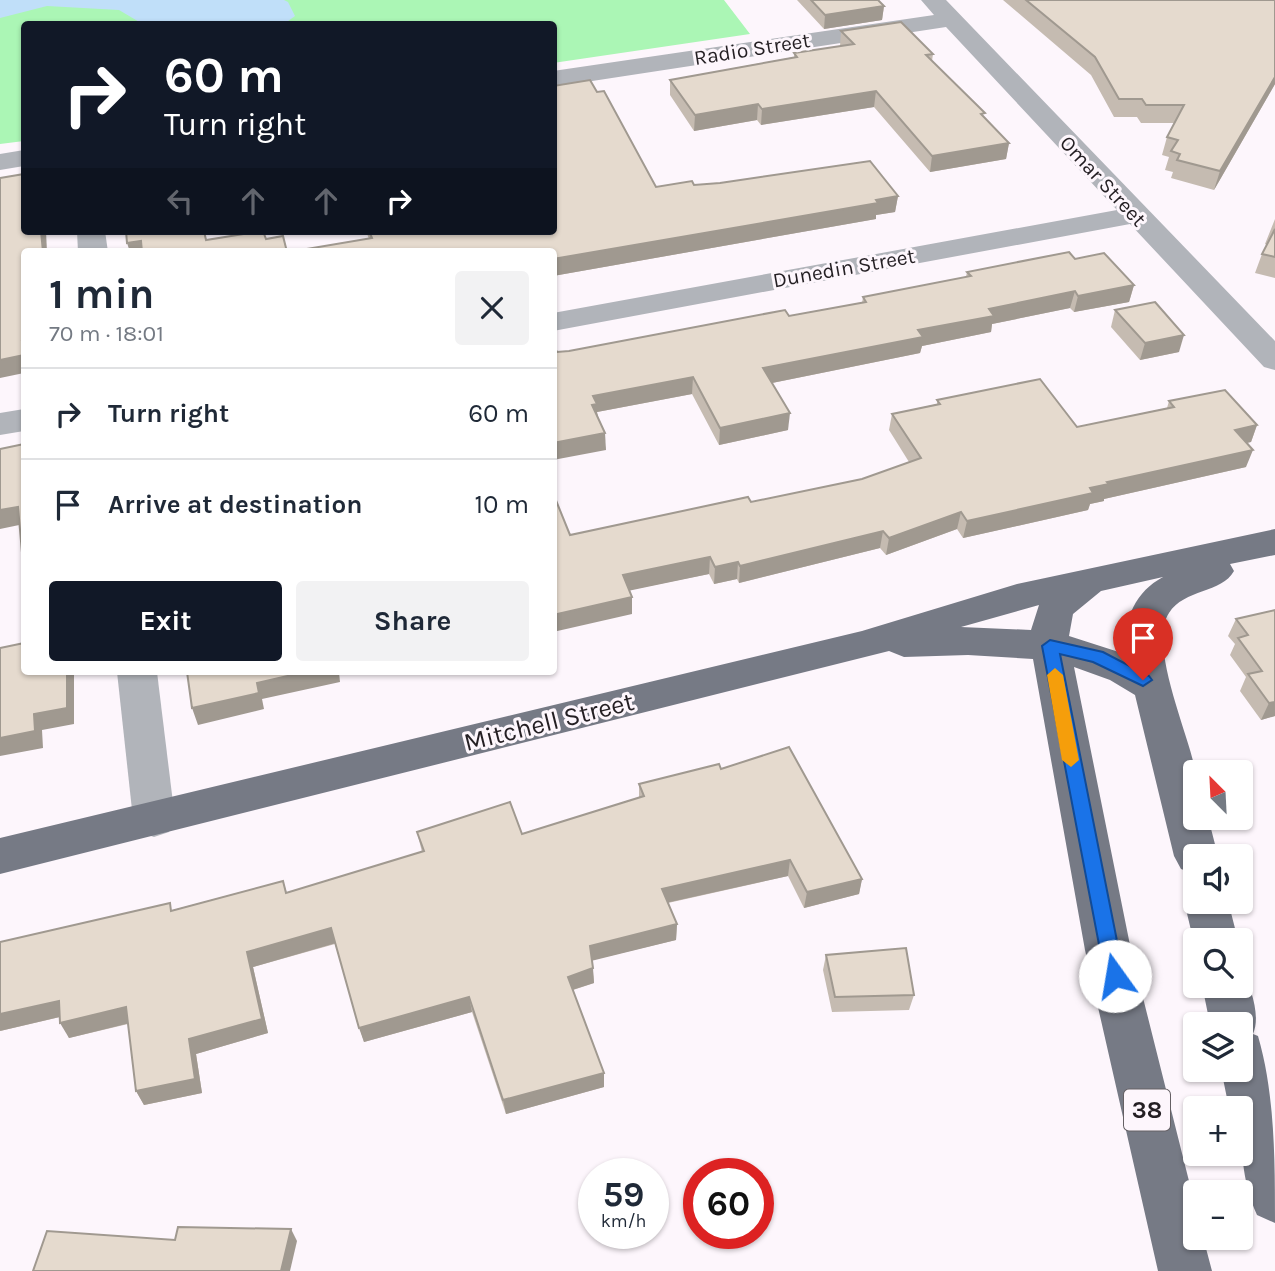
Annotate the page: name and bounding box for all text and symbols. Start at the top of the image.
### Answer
street label: Radio Street [692,28,812,70]
text: 60 m [164,47,284,104]
icon: right [49,49,140,140]
text: Turn right [164,106,306,143]
street label: Omar Street [1055,131,1151,231]
icon: left [161,182,199,220]
icon: ahead [234,182,272,220]
icon: ahead [307,182,345,220]
icon: right [380,182,418,220]
street label: Dunedin Street [771,244,917,292]
text: 1 min [49,269,154,319]
button: close [455,271,529,345]
text: 70 m · 18:01 [49,320,164,347]
icon: right [49,395,87,433]
text: Turn right [108,398,229,429]
text: 60 m [468,398,529,429]
icon: arrive [49,486,87,524]
text: Arrive at destination [108,489,362,520]
text: 10 m [474,489,529,520]
button: Exit [49,581,282,661]
button: Share [296,581,529,661]
pin [1113,608,1173,680]
icon: arrive [1124,619,1162,657]
street label: Mitchell Street [461,686,637,758]
north arrow [1183,760,1253,830]
map controls [1183,760,1253,1250]
button: sound [1183,844,1253,914]
button: search [1183,928,1253,998]
position arrow [1078,939,1152,1013]
button: layers [1183,1012,1253,1082]
road number: 38 [1124,1090,1170,1130]
button: + [1183,1096,1253,1166]
speed limit sign: 60 [683,1158,774,1249]
text: 59 [603,1174,644,1215]
button: − [1183,1180,1253,1250]
text: km/h [601,1210,646,1232]

